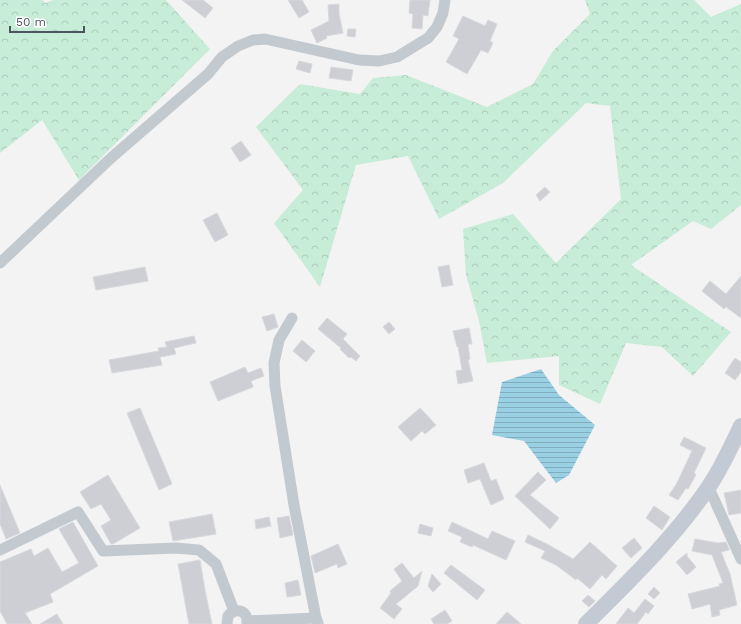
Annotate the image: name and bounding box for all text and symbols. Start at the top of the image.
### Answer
scale bar [10,8,84,34]
text: 50 m [16,15,46,29]

